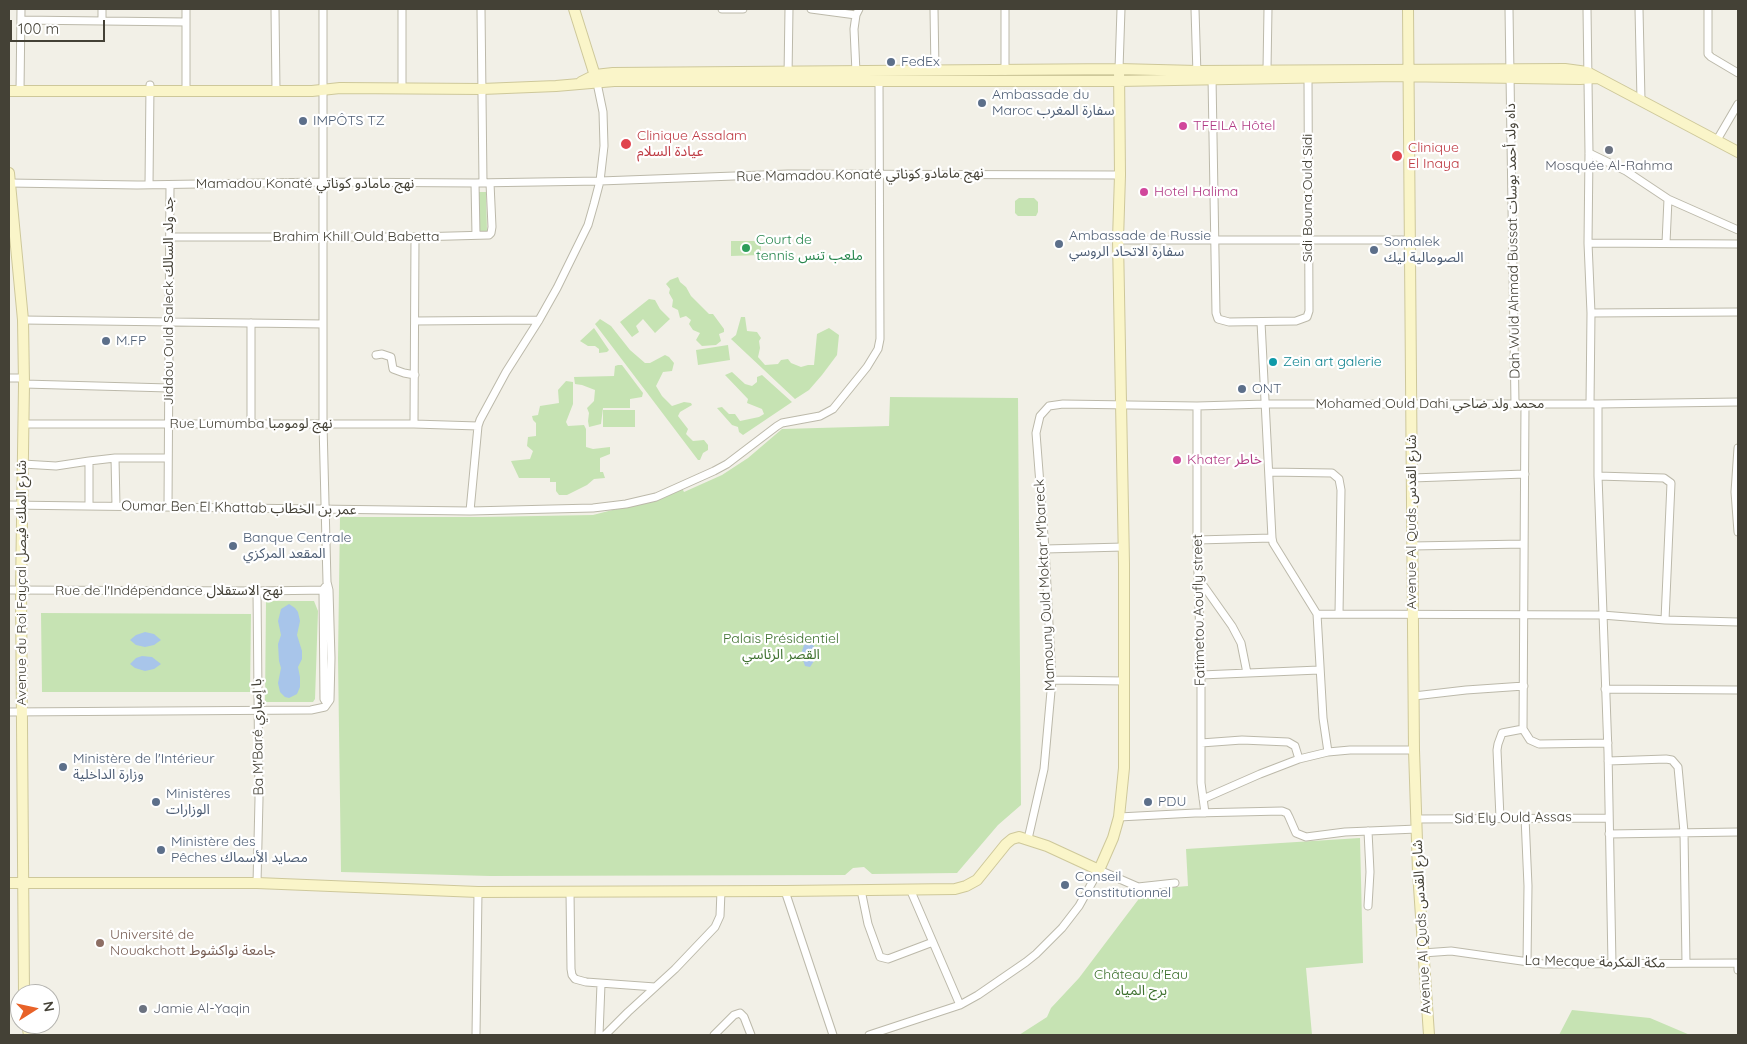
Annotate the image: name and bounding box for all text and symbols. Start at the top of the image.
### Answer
scale bar [12,10,108,42]
text: 100 m [18,19,59,38]
place label: FedEx [901,54,940,70]
marker: FedEx [885,56,897,68]
place label: Ambassade du Maroc سفارة المغرب [992,87,1115,120]
marker: Ambassade du Maroc سفارة المغرب [976,97,988,109]
street label: Dah Wuld Ahmad Bussat داه ولد أحمد بوسات [1502,103,1524,379]
place label: IMPÔTS TZ [313,113,385,129]
marker: IMPÔTS TZ [297,115,309,127]
place label: TFEILA Hôtel [1193,118,1276,134]
marker: TFEILA Hôtel [1177,120,1189,132]
place label: Clinique Assalam عيادة السلام [637,128,747,160]
street label: Sidi Bouna Ould Sidi [1300,134,1316,262]
marker: Clinique Assalam عيادة السلام [619,137,633,151]
place label: Clinique El Inaya [1408,140,1460,172]
marker: Mosquée Al-Rahma [1603,144,1615,156]
marker: Clinique El Inaya [1390,149,1404,163]
place label: Mosquée Al-Rahma [1545,158,1673,174]
street label: Rue Mamadou Konaté نهج مامادو كوناتي [736,164,984,186]
street label: Mamadou Konaté نهج مامادو كوناتي [196,176,414,192]
place label: Hotel Halima [1154,184,1238,200]
marker: Hotel Halima [1138,186,1150,198]
street label: Jiddou Ould Saleck جد ولد السالك [161,197,177,405]
place label: Ambassade de Russie سفارة الاتحاد الروسي [1069,228,1211,260]
street label: Brahim Khill Ould Babetta [272,229,440,245]
place label: Court de tennis ملعب تنس [756,232,863,264]
place label: Somalek الصومالية ليك [1384,234,1464,266]
marker: Ambassade de Russie سفارة الاتحاد الروسي [1053,238,1065,250]
marker: Court de tennis ملعب تنس [740,242,752,254]
marker: Somalek الصومالية ليك [1368,244,1380,256]
place label: M.FP [116,333,146,349]
marker: M.FP [100,335,112,347]
place label: Zein art galerie [1283,354,1382,370]
marker: Zein art galerie [1267,356,1279,368]
place label: ONT [1252,381,1281,397]
marker: ONT [1236,383,1248,395]
street label: Mohamed Ould Dahi محمد ولد ضاحي [1316,396,1544,412]
street label: Rue Lumumba نهج لومومبا [170,416,332,432]
street label: Avenue Al Quds شارع القدس [1404,435,1420,609]
place label: Khater خاطر [1187,452,1262,468]
marker: Khater خاطر [1171,454,1183,466]
street label: Avenue du Roi Fayçal شارع الملك فيصل [14,460,30,706]
street label: Mamouny Ould Moktar M'bareck [1031,479,1059,691]
street label: Oumar Ben El Khattab عمر بن الخطاب [121,498,357,518]
place label: Banque Centrale المقعد المركزي [243,530,351,562]
street label: Fatimetou Aoufly street [1189,534,1209,686]
marker: Banque Centrale المقعد المركزي [227,540,239,552]
street label: Rue de l'Indépendance نهج الاستقلال [55,583,283,599]
park label: Palais Présidentiel القصر الرئاسي [723,631,839,664]
street label: Ba M'Baré با إمباري [249,678,267,796]
place label: Ministère de l'Intérieur وزارة الداخلية [73,751,215,784]
marker: Ministère de l'Intérieur وزارة الداخلية [57,761,69,773]
place label: Ministères الوزارات [166,786,230,819]
place label: PDU [1158,794,1186,810]
marker: Ministères الوزارات [150,796,162,808]
marker: PDU [1142,796,1154,808]
street label: Sid Ely Ould Assas [1454,809,1572,827]
place label: Ministère des Pêches مصايد الأسماك [171,834,308,866]
street label: Avenue Al Quds شارع القدس [1409,839,1435,1015]
marker: Ministère des Pêches مصايد الأسماك [155,844,167,856]
place label: Conseil Constitutionnel [1075,869,1171,902]
marker: Conseil Constitutionnel [1059,879,1071,891]
place label: Université de Nouakchott جامعة نواكشوط [110,927,276,960]
marker: Université de Nouakchott جامعة نواكشوط [94,937,106,949]
street label: La Mecque مكة المكرمة [1524,952,1666,972]
park label: Château d'Eau برج المياه [1094,967,1188,1000]
north arrow [10,984,60,1034]
text: N [39,1000,59,1013]
place label: Jamie Al-Yaqin [153,1001,250,1017]
marker: Jamie Al-Yaqin [137,1003,149,1015]

